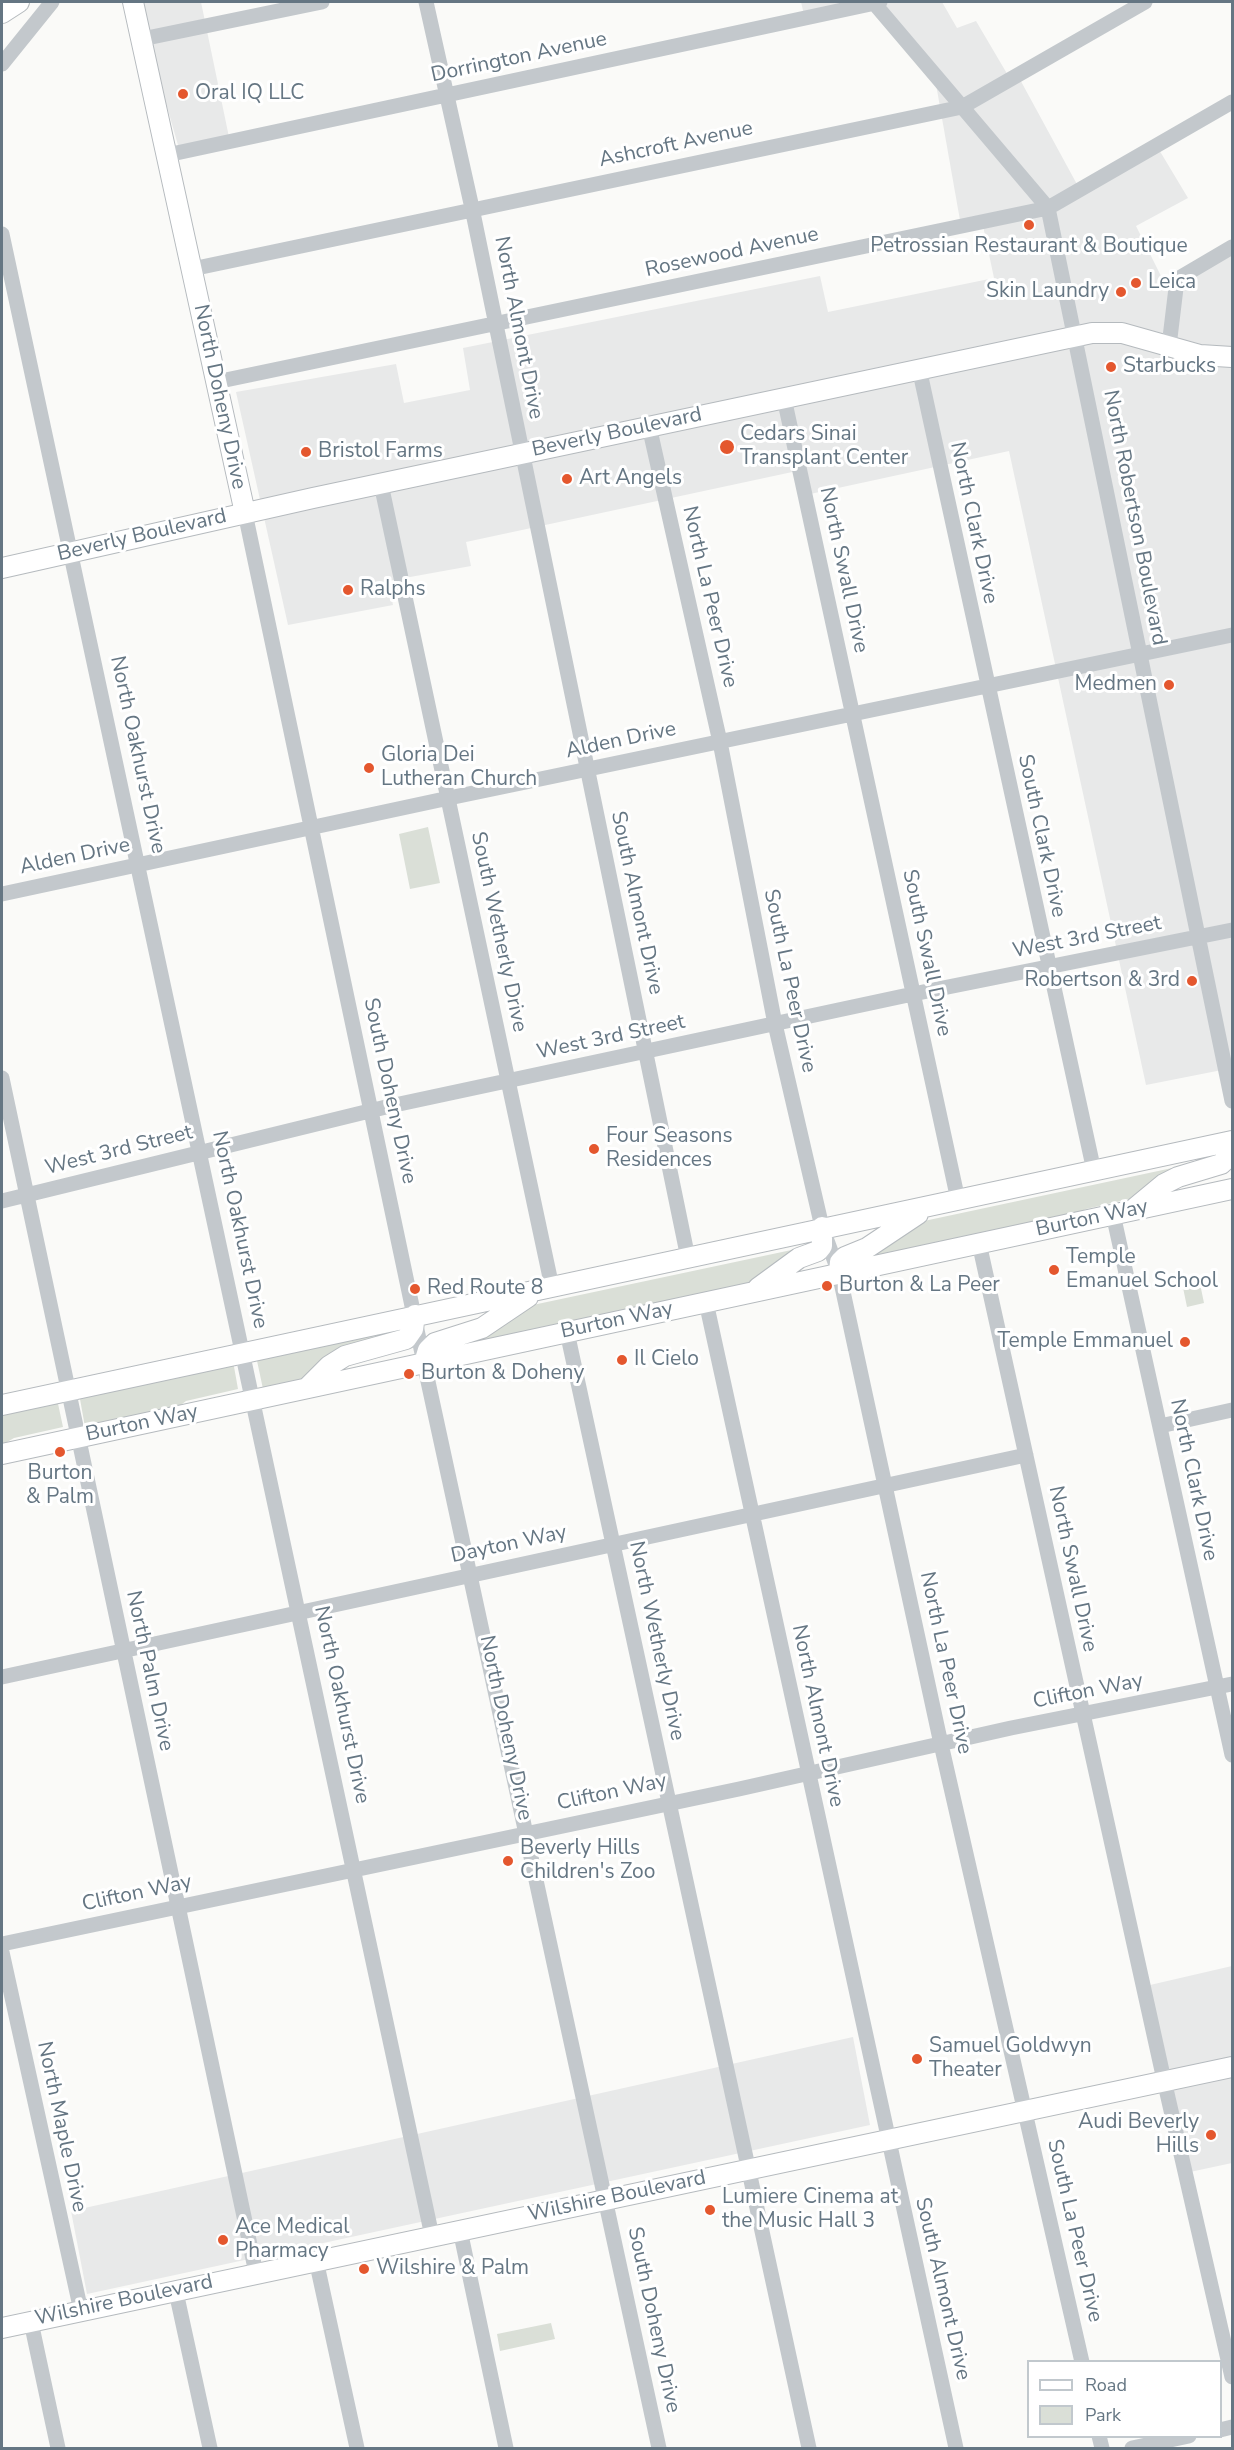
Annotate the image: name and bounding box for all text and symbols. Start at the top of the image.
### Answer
street label: Dorrington Avenue [429,27,609,89]
place label: Oral IQ LLC [195,81,304,107]
marker: Oral IQ LLC [176,87,190,101]
street label: Ashcroft Avenue [597,116,755,174]
marker: Petrossian Restaurant & Boutique [1022,218,1036,232]
street label: Rosewood Avenue [643,222,821,284]
street label: North Almont Drive [488,234,548,422]
place label: Petrossian Restaurant & Boutique [870,234,1188,260]
place label: Leica [1148,270,1196,296]
marker: Leica [1129,276,1143,290]
place label: Skin Laundry [986,279,1109,305]
marker: Skin Laundry [1114,285,1128,299]
street label: North Doheny Drive [187,302,251,492]
place label: Starbucks [1123,354,1216,380]
marker: Starbucks [1104,360,1118,374]
street label: North Robertson Boulevard [1097,388,1171,648]
street label: Beverly Boulevard [530,403,704,463]
place label: Cedars Sinai Transplant Center [740,422,908,472]
marker: Cedars Sinai Transplant Center [718,438,736,456]
place label: Bristol Farms [318,439,443,465]
street label: North Clark Drive [944,440,1002,606]
marker: Bristol Farms [299,445,313,459]
place label: Art Angels [579,466,682,492]
marker: Art Angels [560,472,574,486]
street label: North Swall Drive [813,485,873,655]
street label: Beverly Boulevard [55,504,229,568]
street label: North La Peer Drive [676,504,742,690]
place label: Ralphs [360,577,426,603]
marker: Ralphs [341,583,355,597]
street label: North Oakhurst Drive [104,654,170,856]
place label: Medmen [1075,672,1157,698]
marker: Medmen [1162,678,1176,692]
street label: Alden Drive [564,717,678,765]
place label: Gloria Dei Lutheran Church [381,743,537,793]
street label: South Clark Drive [1011,752,1071,920]
marker: Gloria Dei Lutheran Church [362,761,376,775]
street label: South Almont Drive [604,809,668,997]
street label: South Wetherly Drive [464,830,532,1034]
street label: Alden Drive [18,833,132,881]
street label: South Swall Drive [896,867,956,1039]
street label: South La Peer Drive [757,887,821,1075]
street label: West 3rd Street [1011,911,1163,965]
place label: Robertson & 3rd [1024,968,1180,994]
marker: Robertson & 3rd [1185,974,1199,988]
street label: South Doheny Drive [357,996,421,1186]
street label: West 3rd Street [535,1010,687,1066]
street label: West 3rd Street [43,1121,195,1181]
place label: Four Seasons Residences [606,1124,733,1174]
street label: North Oakhurst Drive [206,1129,272,1331]
marker: Four Seasons Residences [587,1142,601,1156]
street label: Burton Way [1034,1195,1150,1243]
place label: Temple Emanuel School [1066,1245,1218,1295]
marker: Temple Emanuel School [1047,1263,1061,1277]
place label: Burton & La Peer [839,1273,1000,1299]
place label: Red Route 8 [427,1276,543,1302]
marker: Burton & La Peer [820,1279,834,1293]
marker: Red Route 8 [408,1282,422,1296]
street label: Burton Way [559,1297,675,1345]
place label: Temple Emmanuel [997,1329,1173,1355]
marker: Temple Emmanuel [1178,1335,1192,1349]
place label: Il Cielo [634,1347,699,1373]
marker: Il Cielo [615,1353,629,1367]
place label: Burton & Doheny [421,1361,584,1387]
marker: Burton & Doheny [402,1367,416,1381]
street label: North Clark Drive [1164,1397,1222,1563]
street label: Burton Way [84,1400,200,1448]
marker: Burton & Palm [53,1445,67,1459]
place label: Burton & Palm [26,1461,94,1511]
street label: North Swall Drive [1042,1484,1102,1654]
street label: Dayton Way [449,1520,569,1570]
street label: North Wetherly Drive [623,1539,689,1743]
street label: North La Peer Drive [913,1570,977,1756]
street label: North Palm Drive [120,1589,178,1753]
street label: North Oakhurst Drive [308,1604,374,1806]
street label: North Almont Drive [785,1623,849,1809]
street label: North Doheny Drive [473,1633,537,1823]
street label: Clifton Way [1031,1669,1145,1715]
street label: Clifton Way [555,1769,669,1817]
place label: Beverly Hills Children's Zoo [520,1836,655,1886]
marker: Beverly Hills Children's Zoo [501,1854,515,1868]
street label: Clifton Way [80,1870,194,1918]
place label: Samuel Goldwyn Theater [929,2034,1092,2084]
street label: North Maple Drive [31,2039,91,2215]
marker: Samuel Goldwyn Theater [910,2052,924,2066]
place label: Audi Beverly Hills [1078,2110,1199,2160]
marker: Audi Beverly Hills [1204,2128,1218,2142]
street label: South La Peer Drive [1041,2137,1107,2325]
street label: Wilshire Boulevard [526,2166,708,2228]
place label: Lumiere Cinema at the Music Hall 3 [722,2185,898,2235]
street label: South Almont Drive [909,2195,975,2383]
marker: Lumiere Cinema at the Music Hall 3 [703,2203,717,2217]
place label: Ace Medical Pharmacy [235,2215,350,2265]
street label: South Doheny Drive [621,2225,685,2415]
marker: Ace Medical Pharmacy [216,2233,230,2247]
place label: Wilshire & Palm [376,2256,529,2282]
marker: Wilshire & Palm [357,2262,371,2276]
street label: Wilshire Boulevard [33,2270,215,2332]
legend [1027,2360,1222,2438]
text: Road [1085,2373,1127,2397]
text: Park [1085,2403,1121,2427]

